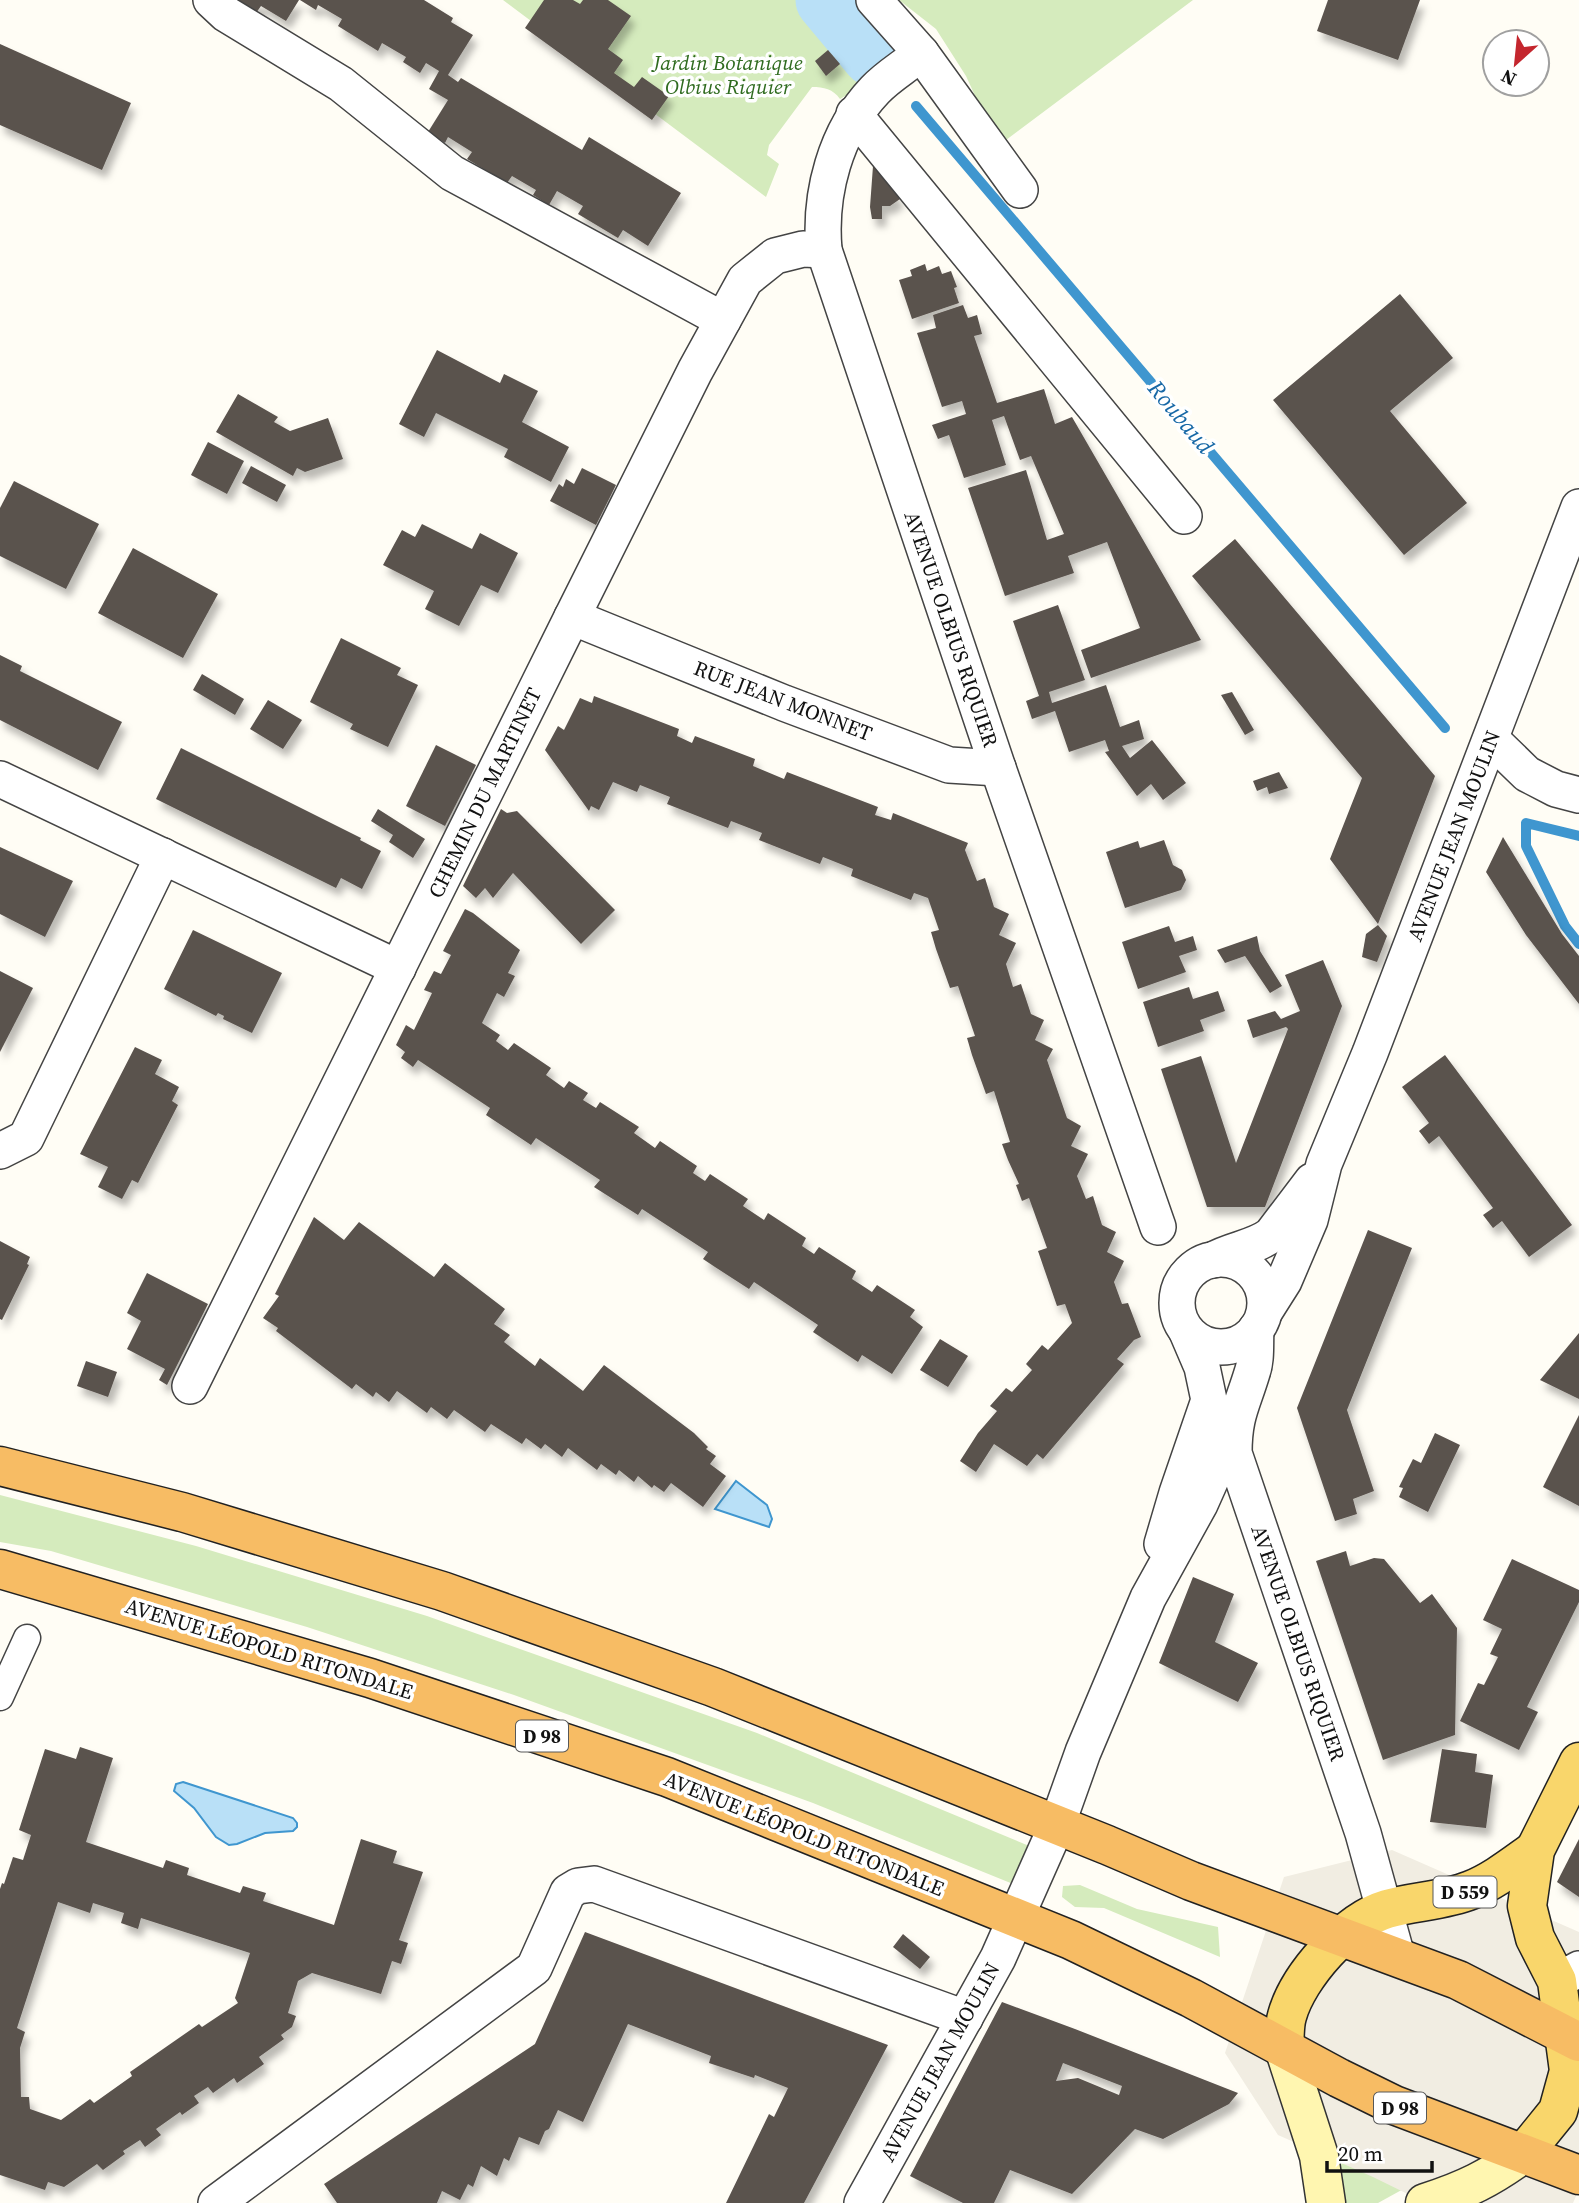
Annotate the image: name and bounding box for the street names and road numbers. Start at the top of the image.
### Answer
street label: AVENUE OLBIUS RIQUIER [897,507,1006,751]
street label: RUE JEAN MONNET [690,653,877,748]
street label: CHEMIN DU MARTINET [421,682,548,903]
street label: AVENUE JEAN MOULIN [1400,726,1507,945]
street label: AVENUE OLBIUS RIQUIER [1244,1521,1353,1765]
street label: AVENUE LÉOPOLD RITONDALE [122,1591,417,1706]
road number: D 98 [516,1720,568,1752]
street label: AVENUE LÉOPOLD RITONDALE [660,1764,948,1903]
road number: D 559 [1434,1876,1496,1908]
street label: AVENUE JEAN MOULIN [873,1957,1006,2167]
road number: D 98 [1374,2092,1426,2124]

